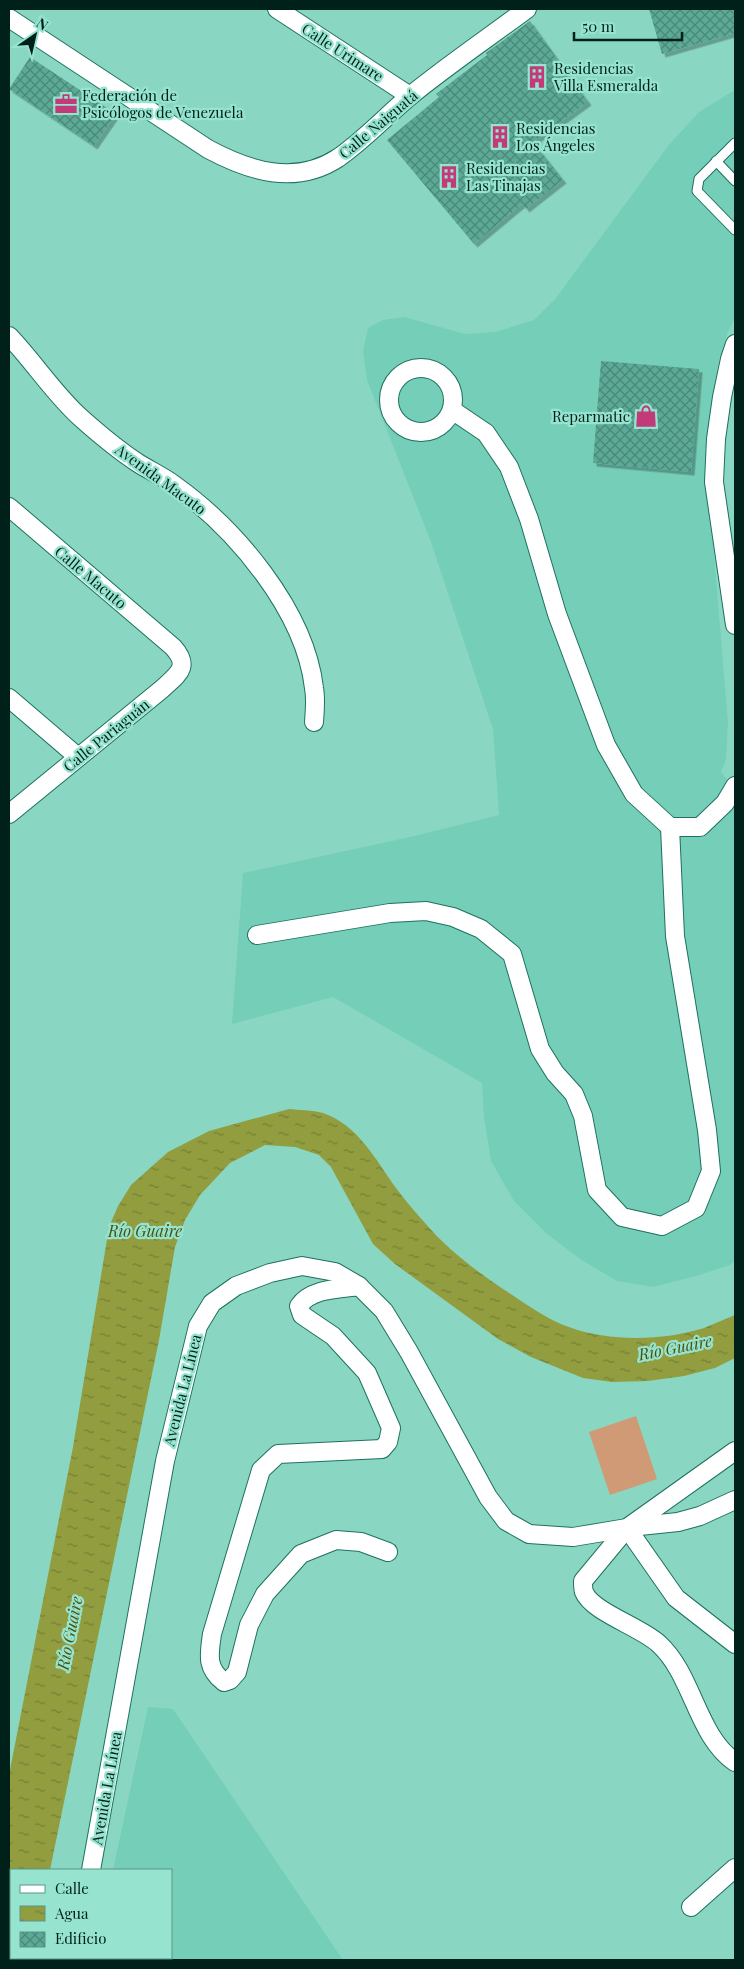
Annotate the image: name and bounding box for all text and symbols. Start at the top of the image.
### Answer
north arrow [10,10,60,60]
scale bar [574,10,682,42]
text: N [33,13,52,35]
text: 50 m [582,16,615,36]
street label: Calle Urimare [298,18,388,86]
place label: Residencias Villa Esmeralda [553,58,659,95]
building icon: Residencias Villa Esmeralda [524,64,550,90]
place label: Federación de Psicólogos de Venezuela [82,85,244,122]
street label: Calle Naiguatá [335,85,422,163]
office icon: Federación de Psicólogos de Venezuela [53,91,79,117]
place label: Residencias Los Ángeles [516,118,596,155]
building icon: Residencias Los Ángeles [487,124,513,150]
place label: Residencias Las Tinajas [466,158,546,195]
building icon: Residencias Las Tinajas [436,164,462,190]
shop icon: Reparmatic [633,403,659,429]
place label: Reparmatic [552,406,630,426]
street label: Avenida Macuto [111,439,210,519]
street label: Calle Macuto [51,541,131,613]
street label: Calle Pariaguán [59,694,153,776]
water label: Río Guaire [107,1220,182,1241]
water label: Río Guaire [636,1330,714,1365]
street label: Avenida La Línea [158,1332,206,1449]
water label: Río Guaire [51,1594,86,1672]
street label: Avenida La Línea [86,1729,126,1847]
legend [10,1869,172,1959]
text: Calle [55,1878,89,1898]
text: Agua [54,1903,89,1923]
text: Edificio [55,1928,106,1948]

